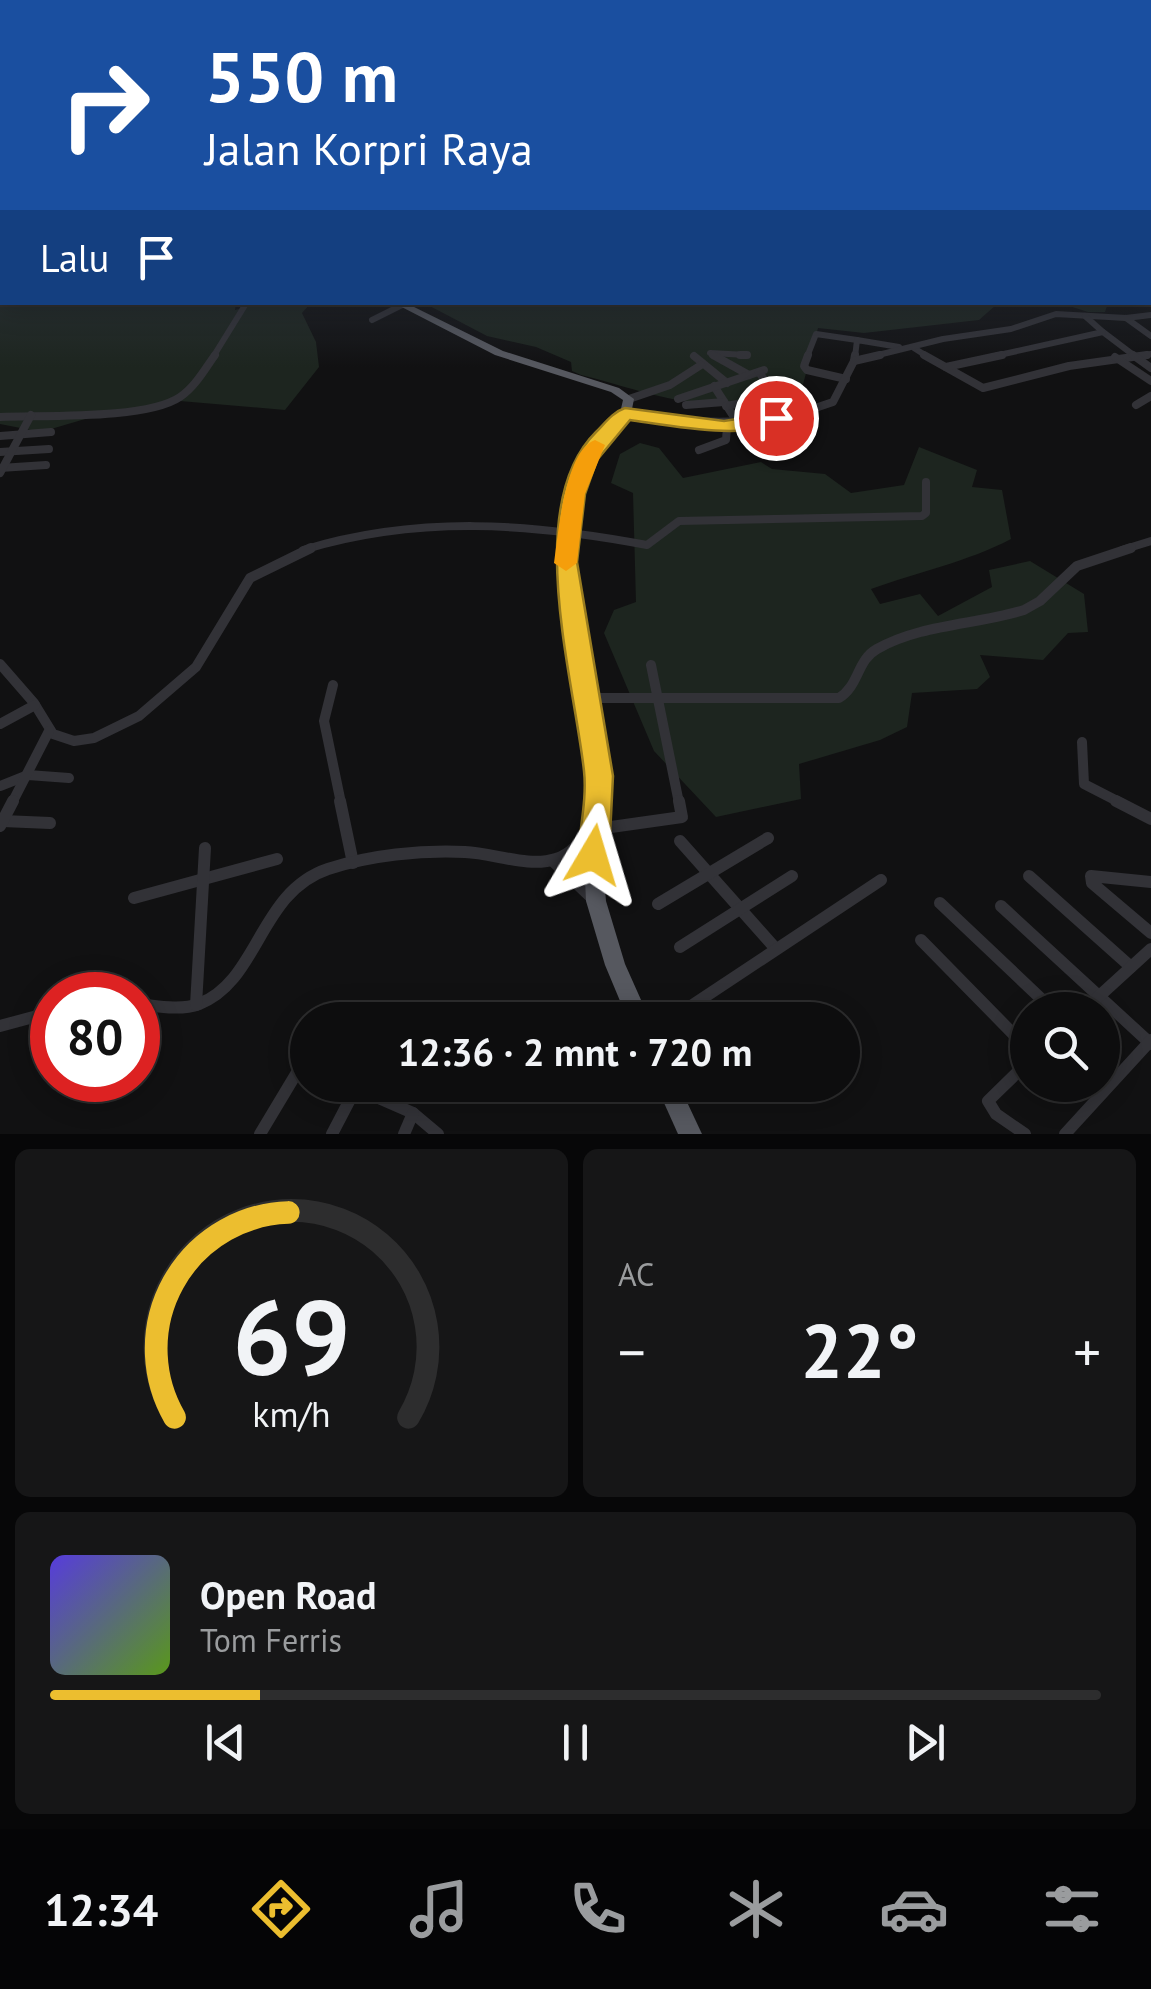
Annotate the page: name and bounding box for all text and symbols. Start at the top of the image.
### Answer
text: 550 m [205,31,398,121]
icon: right [40,40,170,170]
text: Jalan Korpri Raya [205,119,533,177]
icon: arrive [129,230,184,285]
text: Lalu [40,233,109,282]
pin [734,376,819,461]
icon: arrive [749,391,804,446]
position arrow [541,803,645,907]
speed limit sign: 80 [30,972,160,1102]
map controls [1010,992,1120,1102]
button: search [1010,992,1120,1102]
text: 12:36 · 2 mnt · 720 m [398,1027,752,1076]
text: AC [618,1253,654,1295]
text: 69 [233,1269,350,1404]
text: 22° [801,1302,918,1399]
text: − [618,1316,646,1387]
text: + [1073,1316,1101,1387]
text: km/h [252,1391,331,1437]
text: Open Road [200,1570,376,1619]
text: Tom Ferris [200,1619,342,1661]
icon: previous [198,1715,253,1770]
icon: pause [548,1715,603,1770]
icon: next [898,1715,953,1770]
icon: directions [246,1874,316,1944]
icon: music [404,1874,474,1944]
icon: phone [563,1874,633,1944]
icon: climate [721,1874,791,1944]
icon: car [879,1874,949,1944]
icon: filters [1037,1874,1107,1944]
text: 12:34 [44,1880,158,1938]

